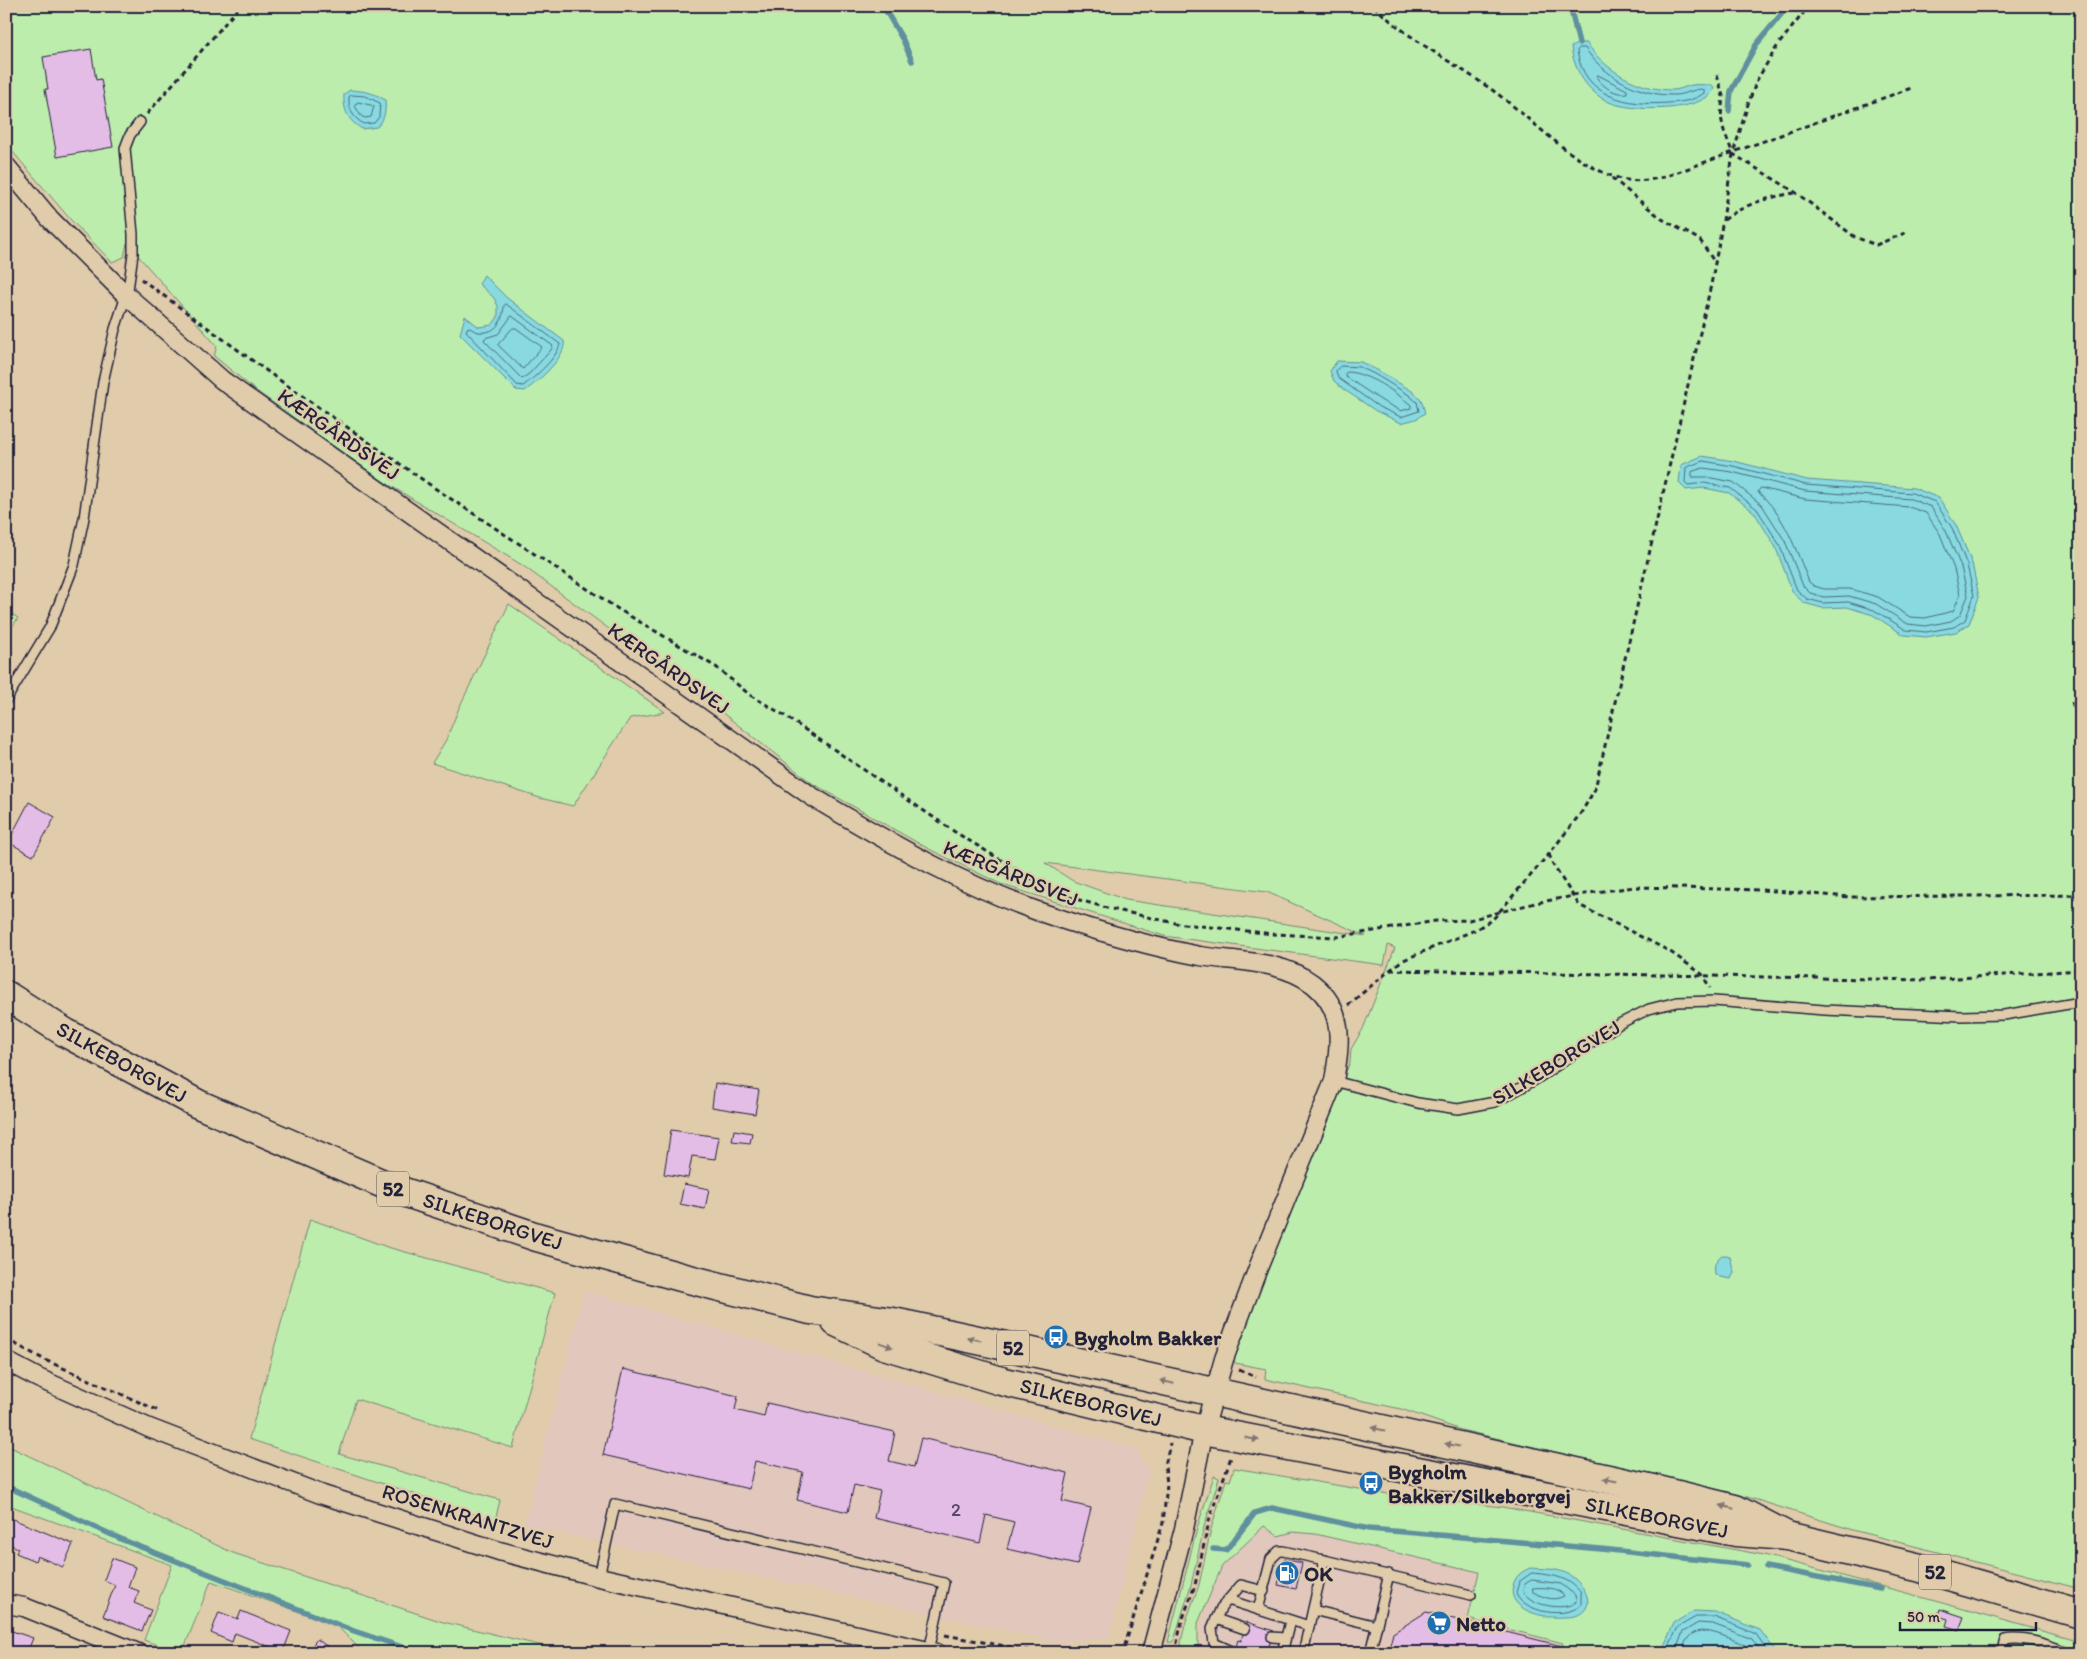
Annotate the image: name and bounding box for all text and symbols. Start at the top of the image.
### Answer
street label: KÆRGÅRDSVEJ [273,383,405,485]
street label: KÆRGÅRDSVEJ [603,617,735,719]
street label: KÆRGÅRDSVEJ [940,835,1082,911]
street label: SILKEBORGVEJ [1487,1014,1625,1110]
street label: SILKEBORGVEJ [52,1016,192,1108]
road number: 52 [377,1172,409,1206]
street label: SILKEBORGVEJ [420,1187,566,1255]
bus stop icon: Bygholm Bakker [1043,1324,1069,1350]
place label: Bygholm Bakker [1074,1325,1222,1351]
road number: 52 [997,1330,1029,1366]
one-way arrow [966,1335,982,1343]
one-way arrow [879,1341,894,1349]
street label: SILKEBORGVEJ [1017,1372,1165,1432]
one-way arrow [1159,1378,1174,1386]
one-way arrow [1371,1425,1386,1433]
one-way arrow [1245,1435,1260,1443]
one-way arrow [1444,1441,1459,1449]
place label: Bygholm Bakker/Silkeborgvej [1388,1459,1571,1509]
bus stop icon: Bygholm Bakker/Silkeborgvej [1358,1470,1384,1496]
one-way arrow [1603,1476,1618,1484]
street label: ROSENKRANTZVEJ [379,1478,557,1554]
street label: SILKEBORGVEJ [1583,1491,1731,1543]
house number: 2 [951,1498,961,1521]
one-way arrow [1720,1503,1735,1511]
road number: 52 [1919,1554,1951,1590]
fuel station icon: OK [1274,1560,1300,1586]
place label: OK [1304,1561,1333,1586]
scale bar [1900,1599,2036,1631]
text: 50 m [1907,1608,1940,1626]
supermarket icon: Netto [1426,1610,1452,1636]
place label: Netto [1456,1611,1506,1636]

